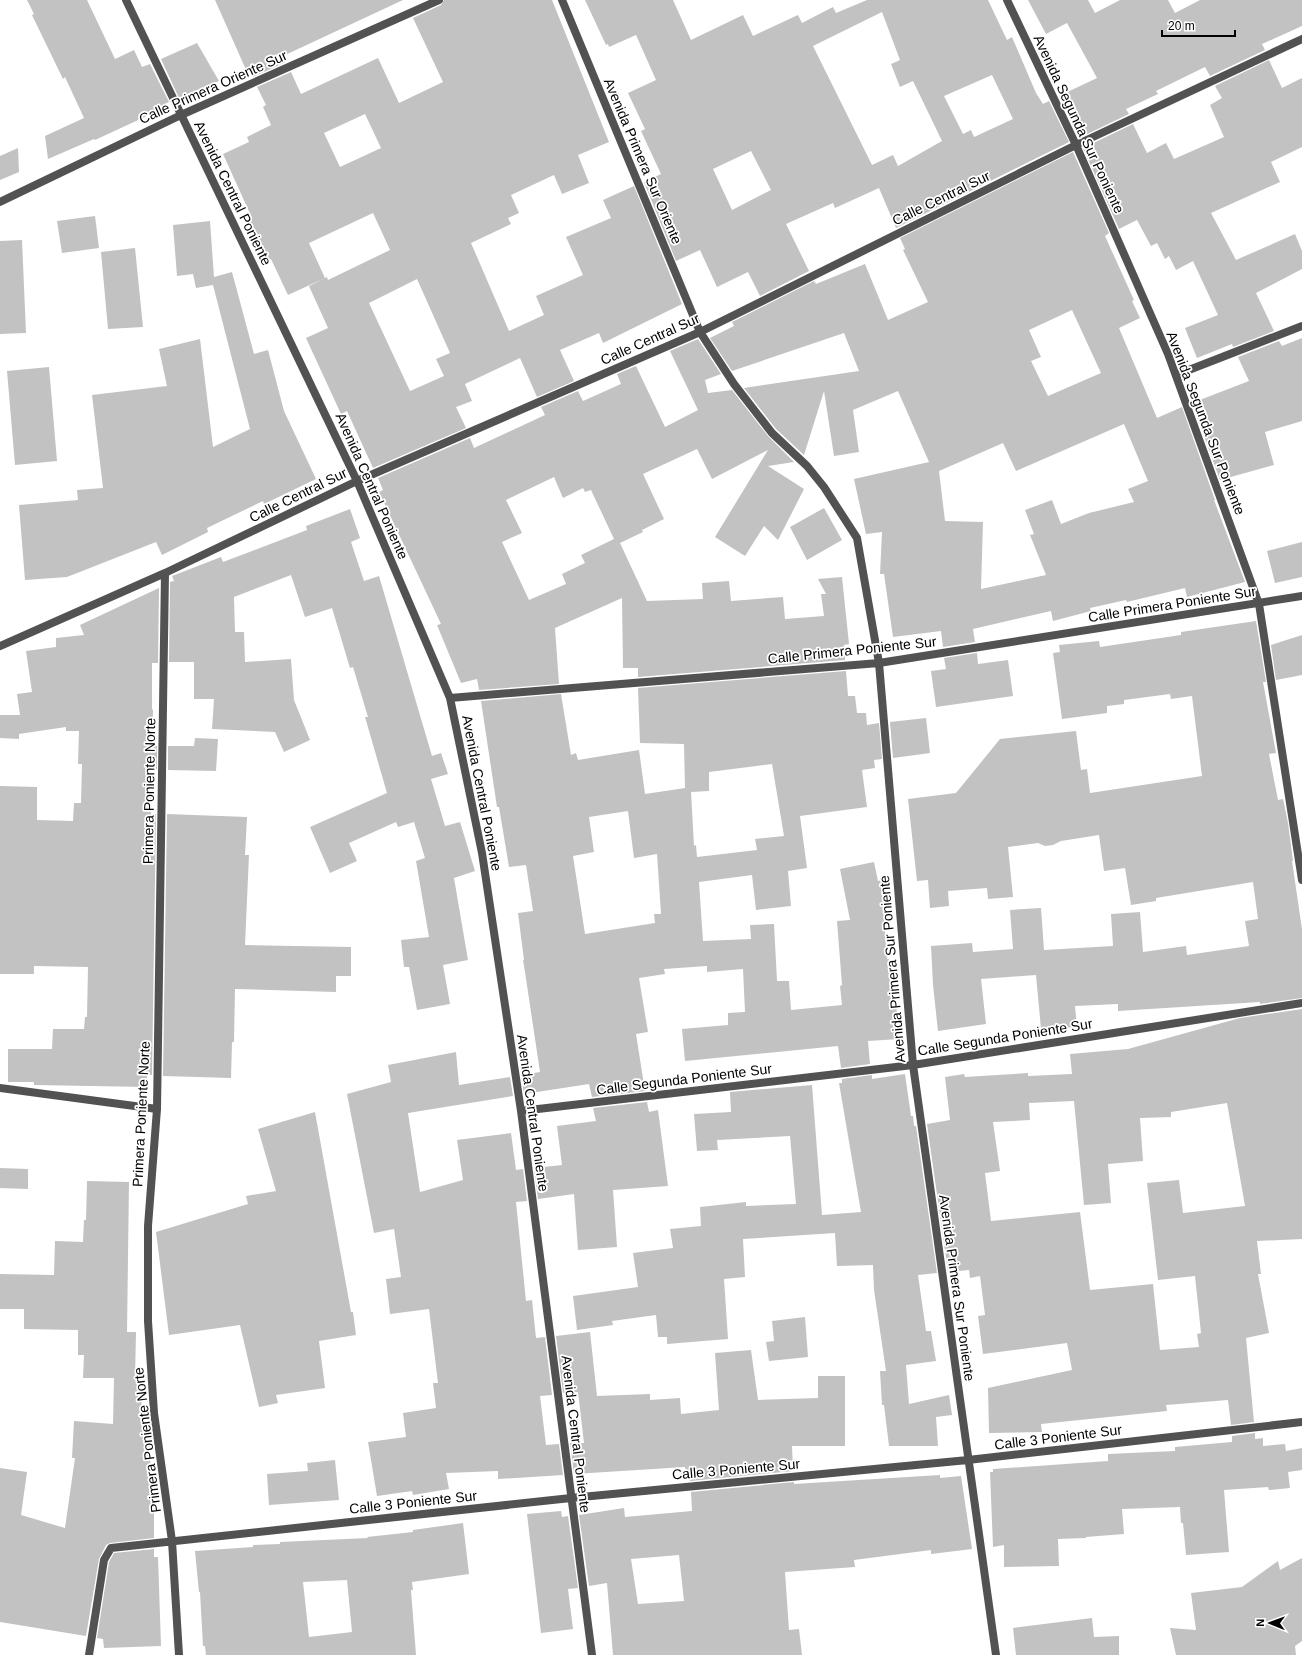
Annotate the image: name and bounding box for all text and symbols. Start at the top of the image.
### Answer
scale bar [1162,12,1235,38]
text: 20 m [1168,19,1195,33]
street label: Avenida Segunda Sur Poniente [1031,32,1128,216]
street label: Calle Primera Oriente Sur [137,47,290,127]
street label: Avenida Primera Sur Oriente [601,76,685,247]
street label: Avenida Central Poniente [191,118,275,268]
street label: Calle Central Sur [890,167,993,229]
street label: Calle Central Sur [598,310,702,368]
street label: Avenida Segunda Sur Poniente [1164,329,1249,517]
street label: Avenida Central Poniente [332,410,412,562]
street label: Calle Central Sur [247,464,350,526]
street label: Calle Primera Poniente Sur [1087,583,1257,625]
street label: Calle Primera Poniente Sur [767,633,938,667]
street label: Avenida Central Poniente [459,714,505,873]
street label: Primera Poniente Norte [140,718,158,864]
street label: Avenida Primera Sur Poniente [876,874,908,1063]
street label: Calle Segunda Poniente Sur [916,1015,1094,1059]
street label: Avenida Central Poniente [514,1033,552,1193]
street label: Primera Poniente Norte [129,1040,153,1187]
street label: Calle Segunda Poniente Sur [595,1060,773,1098]
street label: Avenida Primera Sur Poniente [936,1194,978,1382]
street label: Avenida Central Poniente [558,1354,594,1514]
street label: Primera Poniente Norte [130,1366,164,1514]
street label: Calle 3 Poniente Sur [993,1421,1123,1453]
street label: Calle 3 Poniente Sur [671,1455,801,1483]
street label: Calle 3 Poniente Sur [348,1487,478,1517]
north arrow [1250,1603,1290,1643]
text: N [1254,1619,1266,1627]

